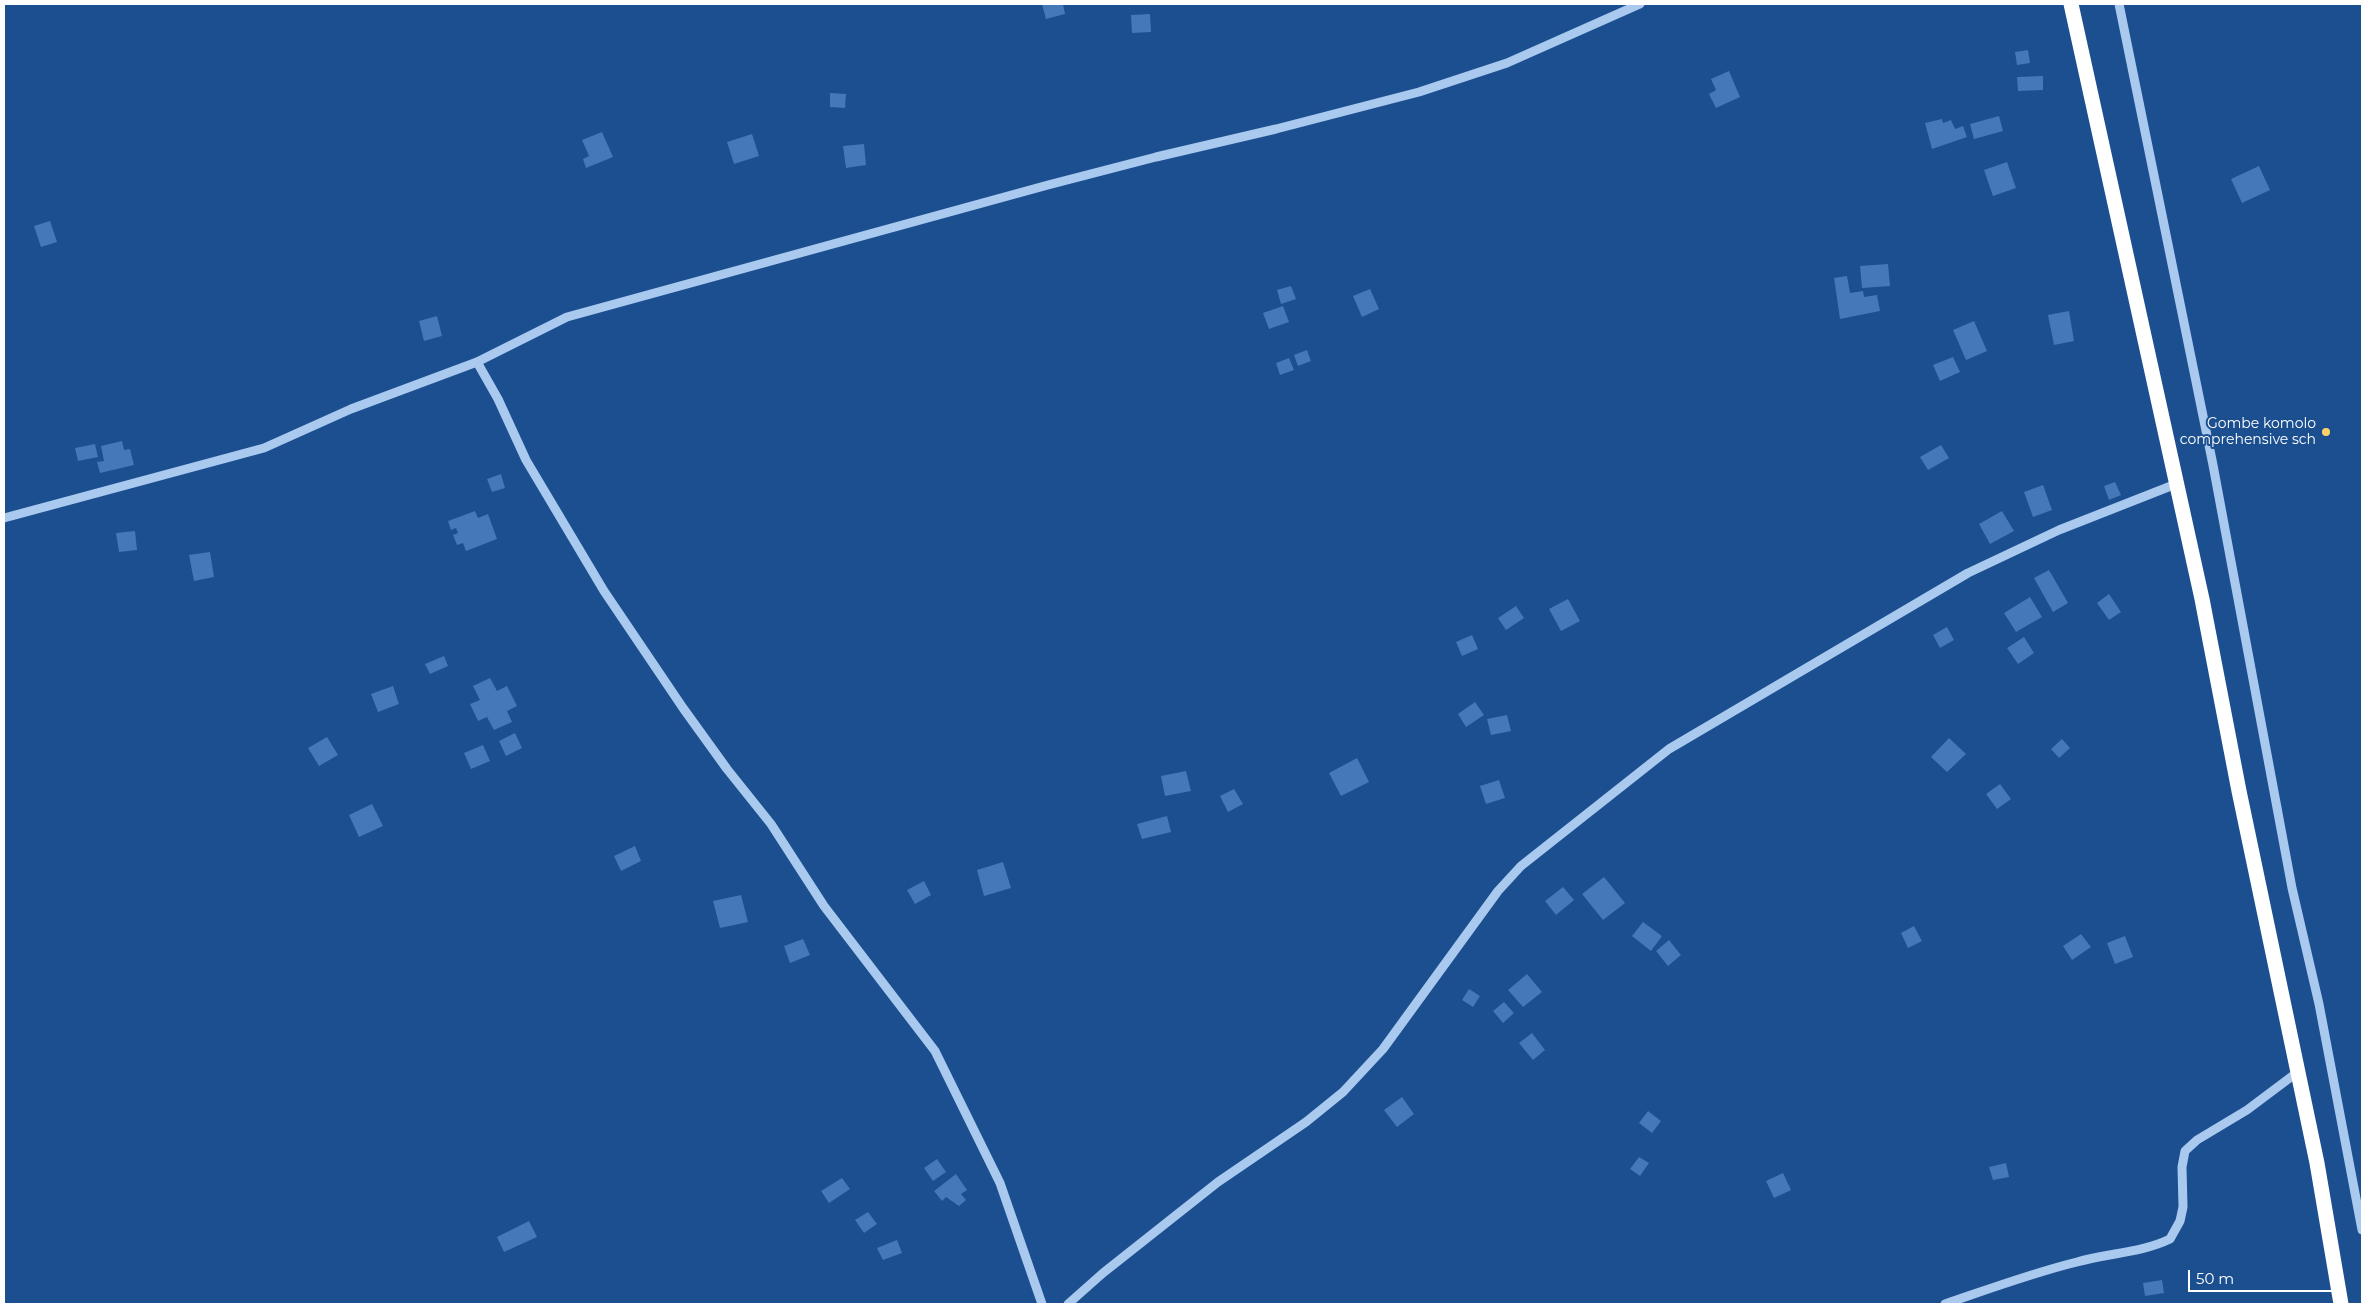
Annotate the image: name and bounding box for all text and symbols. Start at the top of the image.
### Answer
place label: Gombe komolo comprehensive sch [2180,416,2316,448]
marker: Gombe komolo comprehensive sch [2320,426,2332,438]
scale bar [2191,1260,2346,1292]
text: 50 m [2196,1269,2234,1288]

